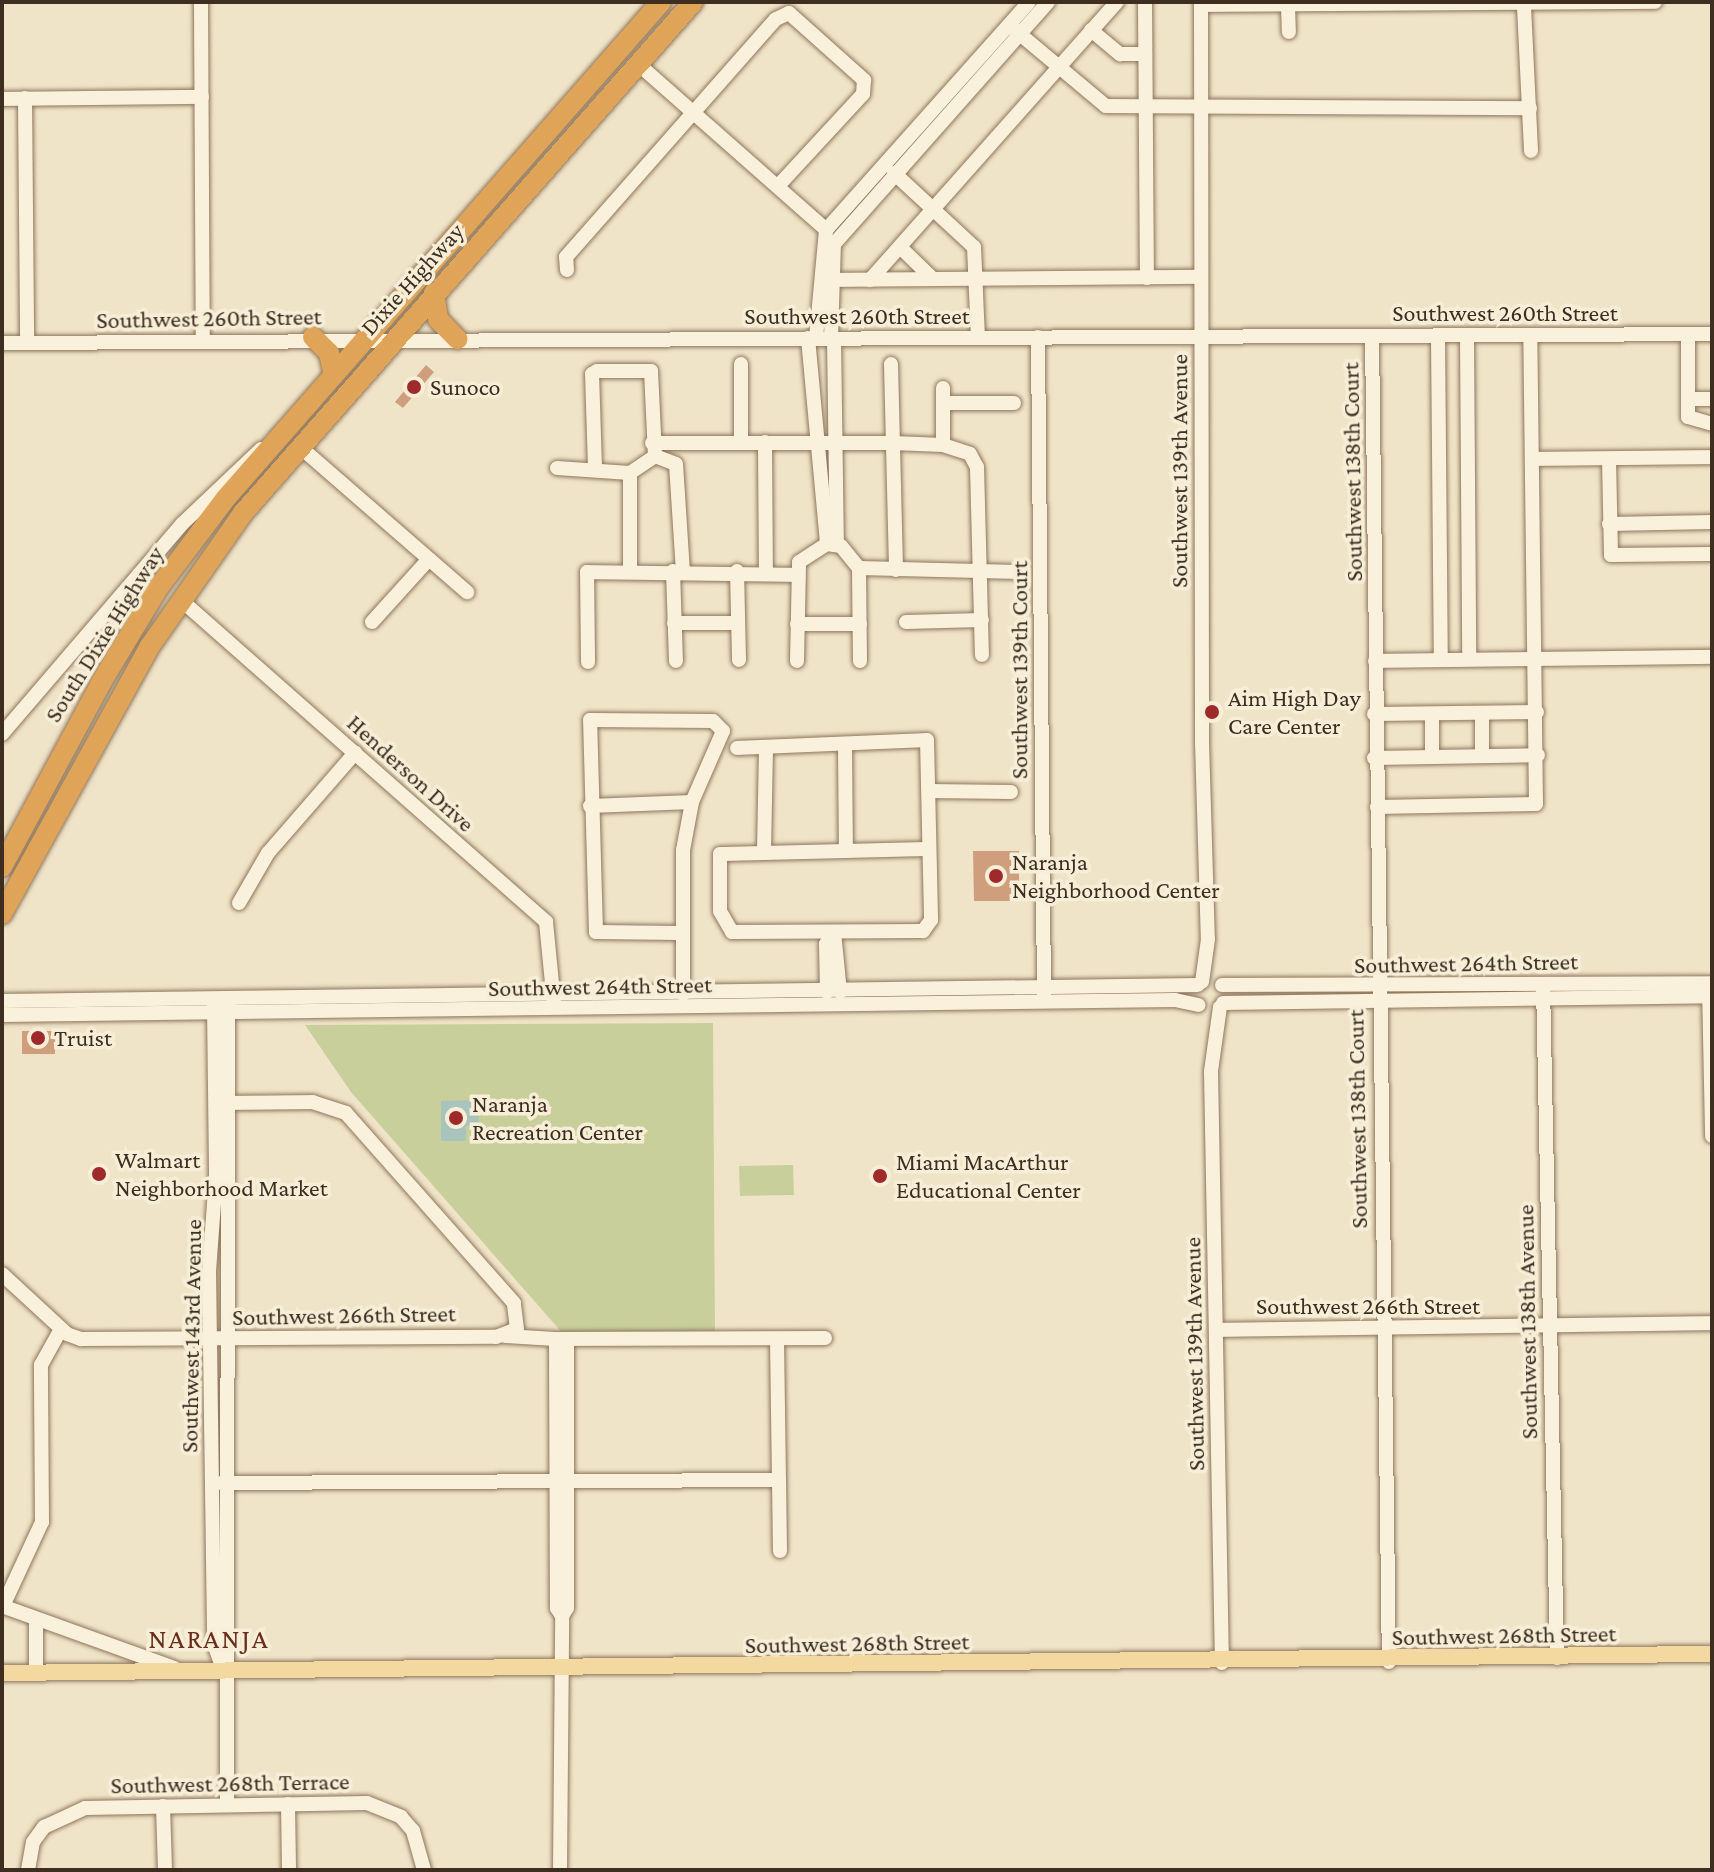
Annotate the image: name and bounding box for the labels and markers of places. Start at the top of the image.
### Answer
place label: Sunoco [430,373,500,401]
marker: Sunoco [405,378,423,396]
place label: Aim High Day Care Center [1228,684,1361,740]
marker: Aim High Day Care Center [1203,703,1221,721]
place label: Naranja Neighborhood Center [1012,848,1220,904]
marker: Naranja Neighborhood Center [987,867,1005,885]
place label: Truist [54,1024,112,1052]
marker: Truist [29,1029,47,1047]
place label: Naranja Recreation Center [472,1090,643,1146]
marker: Naranja Recreation Center [447,1109,465,1127]
place label: Walmart Neighborhood Market [115,1146,328,1202]
place label: Miami MacArthur Educational Center [896,1148,1081,1204]
marker: Walmart Neighborhood Market [90,1165,108,1183]
marker: Miami MacArthur Educational Center [871,1167,889,1185]

